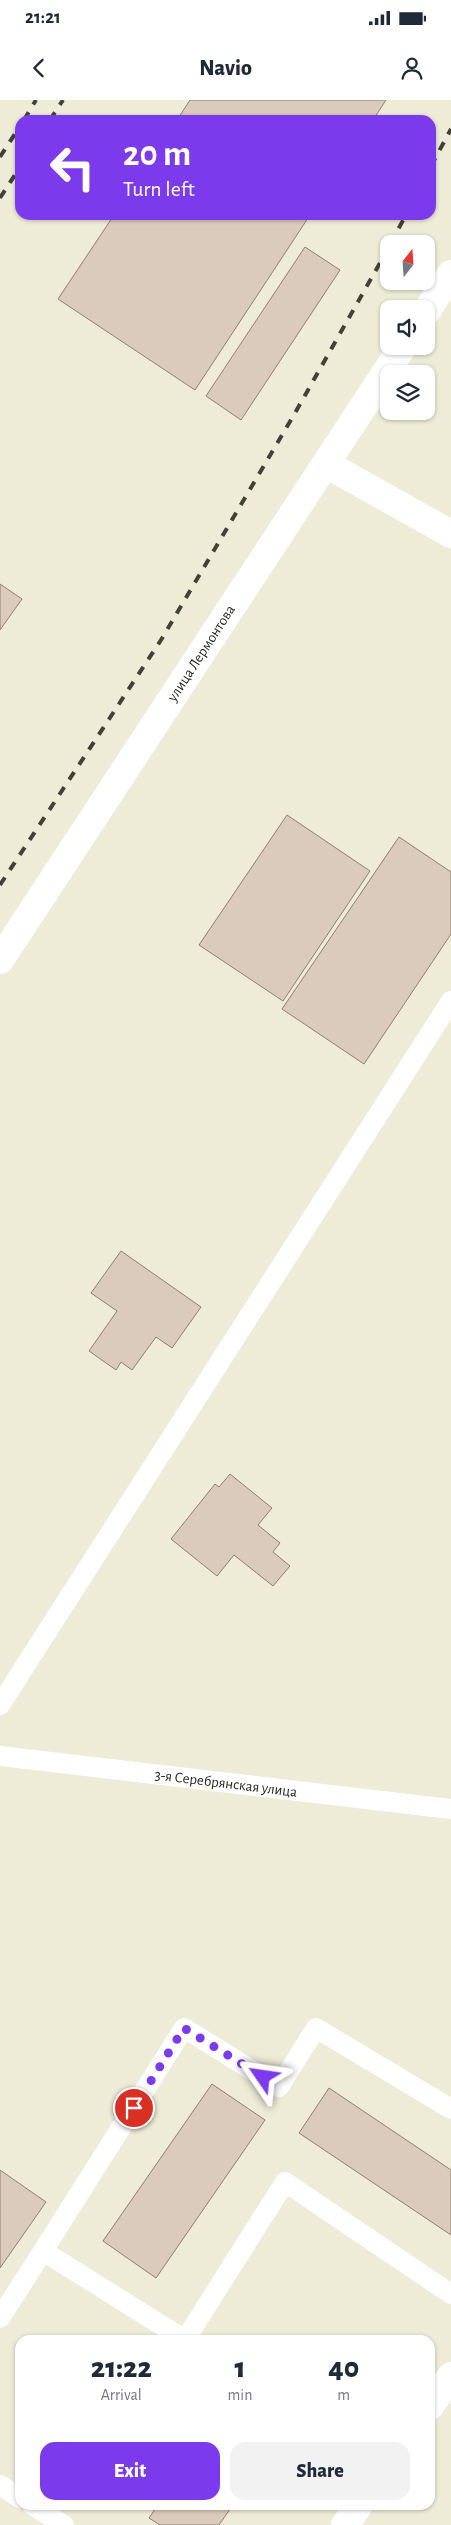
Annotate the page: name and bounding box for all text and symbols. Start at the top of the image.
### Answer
text: 21:21 [25,8,61,27]
icon: back [25,54,53,82]
icon: person [398,54,426,82]
text: Navio [199,57,252,79]
icon: left [40,135,105,200]
text: 20 m [123,137,191,172]
text: Turn left [123,178,195,200]
north arrow [380,235,435,290]
map controls [380,235,435,420]
button: sound [380,300,435,355]
button: layers [380,365,435,420]
street label: улица Лермонтова [164,602,238,705]
street label: 3-я Серебрянская улица [154,1767,298,1800]
position arrow [236,2050,288,2102]
pin [113,2087,155,2129]
icon: arrive [120,2094,148,2122]
text: 21:22 [91,2353,152,2383]
text: 1 [234,2353,246,2383]
text: 40 [328,2353,359,2383]
text: Arrival [101,2387,142,2403]
text: min [228,2387,252,2403]
text: m [337,2387,350,2403]
button: Exit [40,2442,220,2500]
button: Share [230,2442,410,2500]

